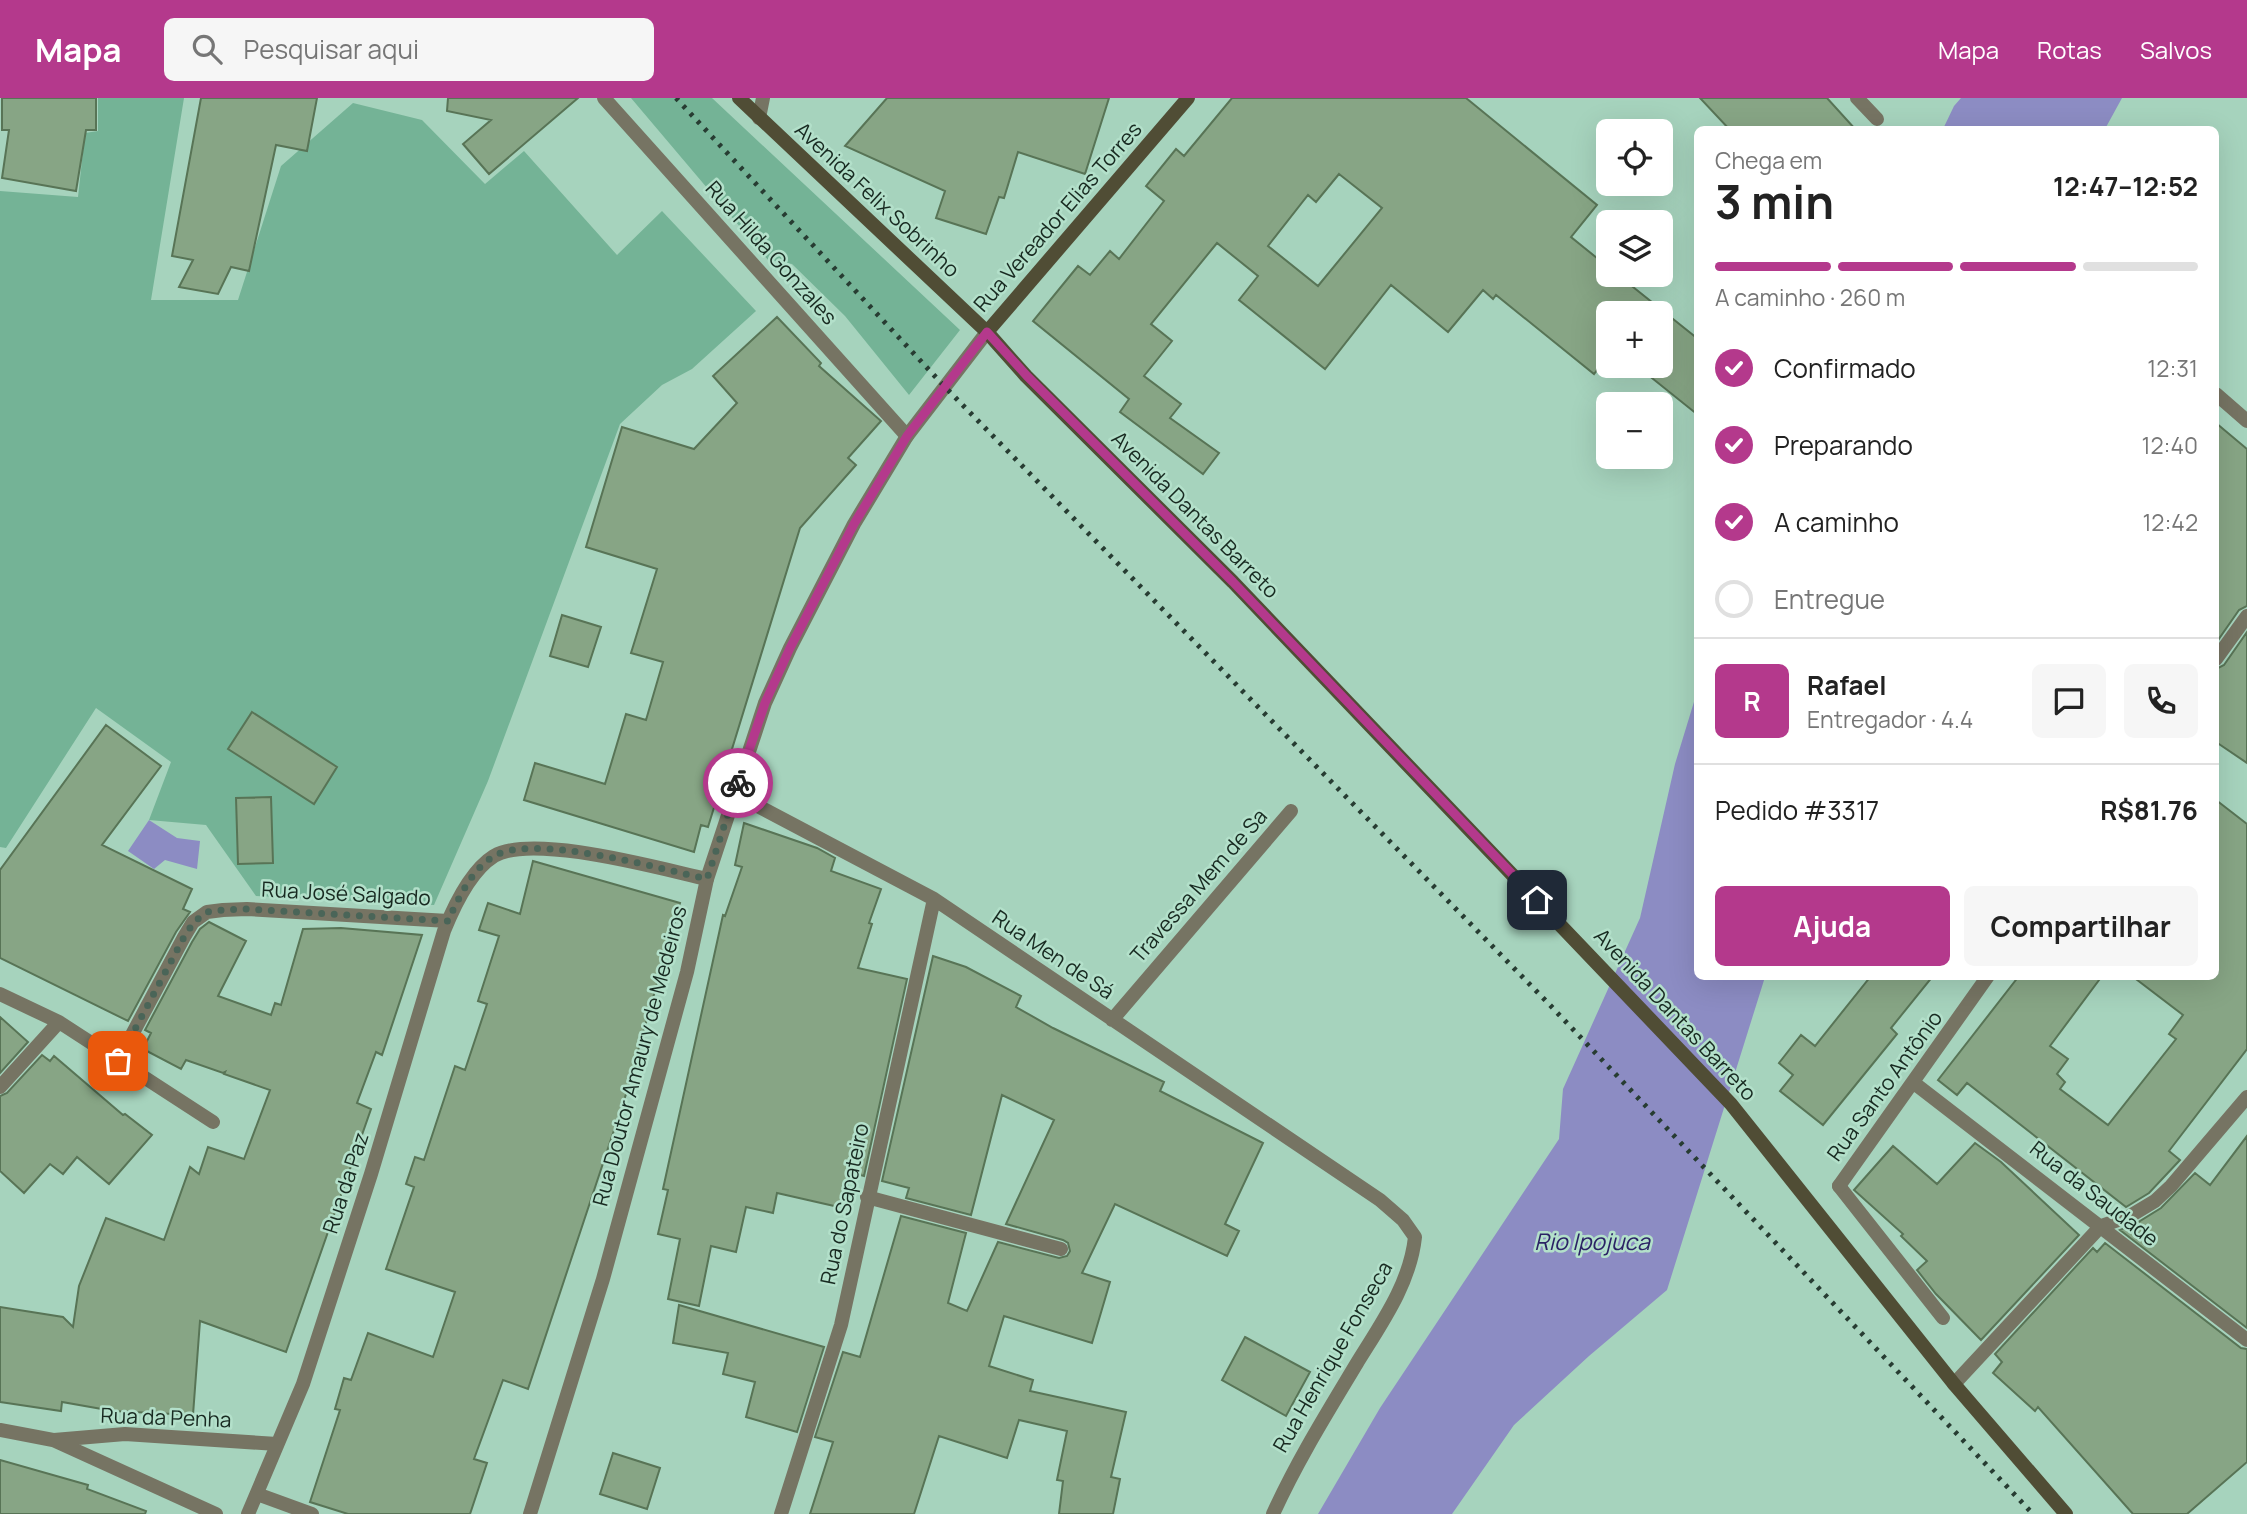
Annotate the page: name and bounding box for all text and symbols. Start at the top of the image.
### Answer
search box [164,18,654,81]
text: Mapa [35,27,122,72]
icon: search [188,30,226,68]
text: Pesquisar aqui [244,31,419,67]
text: Mapa [1938,33,1999,66]
text: Rotas [2037,33,2102,66]
text: Salvos [2140,33,2212,66]
street label: Rua Vereador Elias Torres [967,115,1148,317]
street label: Avenida Felix Sobrinho [789,116,966,283]
map controls [1596,119,1673,469]
button: locate [1596,119,1673,196]
text: Chega em [1715,144,1822,176]
text: 12:47–12:52 [2053,168,2198,204]
text: 3 min [1715,170,1834,233]
street label: Rua Hilda Gonzales [700,175,844,330]
button: layers [1596,210,1673,287]
text: A caminho · 260 m [1715,281,1905,313]
button: + [1596,301,1673,378]
icon: check [1715,349,1753,387]
text: Confirmado [1774,350,1916,386]
text: 12:31 [2147,352,2198,384]
button: − [1596,392,1673,469]
street label: Avenida Dantas Barreto [1106,424,1286,604]
icon: check [1715,426,1753,464]
text: Preparando [1774,427,1913,463]
text: 12:40 [2141,429,2198,461]
icon: check [1715,503,1753,541]
text: A caminho [1774,504,1899,540]
text: 12:42 [2142,506,2198,538]
text: Entregue [1774,581,1885,617]
button: chat [2032,664,2106,738]
button: phone [2124,664,2198,738]
text: Rafael [1807,667,1887,703]
text: R [1743,683,1761,719]
text: Entregador · 4.4 [1807,703,1973,735]
courier [703,748,773,818]
icon: bike [719,764,757,802]
text: Pedido #3317 [1715,792,1879,828]
text: R$81.76 [2100,792,2198,828]
street label: Travessa Mem de Sa [1124,802,1273,968]
pin [1507,870,1567,930]
street label: Rua José Salgado [261,875,431,911]
icon: home [1518,881,1556,919]
button: Ajuda [1715,886,1950,966]
button: Compartilhar [1964,886,2198,966]
street label: Rua Doutor Amaury de Medeiros [585,902,693,1209]
street label: Rua Men de Sá [987,903,1120,1005]
street label: Avenida Dantas Barreto [1588,922,1763,1107]
street label: Rua Santo Antônio [1820,1005,1948,1166]
pin [88,1031,148,1091]
icon: bag [99,1042,137,1080]
street label: Rua do Sapateiro [813,1121,875,1287]
street label: Rua da Paz [316,1128,375,1237]
street label: Rua da Saudade [2025,1134,2165,1252]
water label: Rio Ipojuca [1534,1225,1651,1257]
street label: Rua Henrique Fonseca [1266,1256,1398,1457]
street label: Rua da Penha [100,1401,232,1433]

